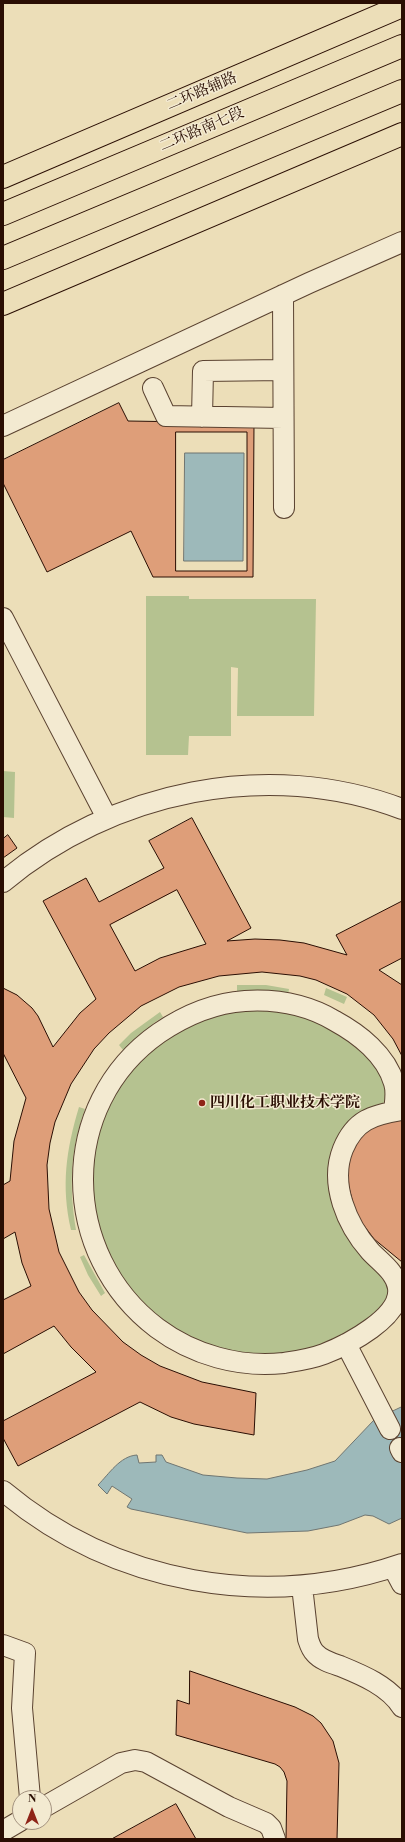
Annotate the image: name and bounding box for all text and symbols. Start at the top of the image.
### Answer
street label: 二环路辅路 [164,69,240,115]
street label: 二环路南七段 [157,104,247,156]
place label: 四川化工职业技术学院 [210,1094,360,1112]
marker: 四川化工职业技术学院 [197,1098,207,1108]
north arrow [12,1790,52,1830]
text: N [28,1792,36,1806]

